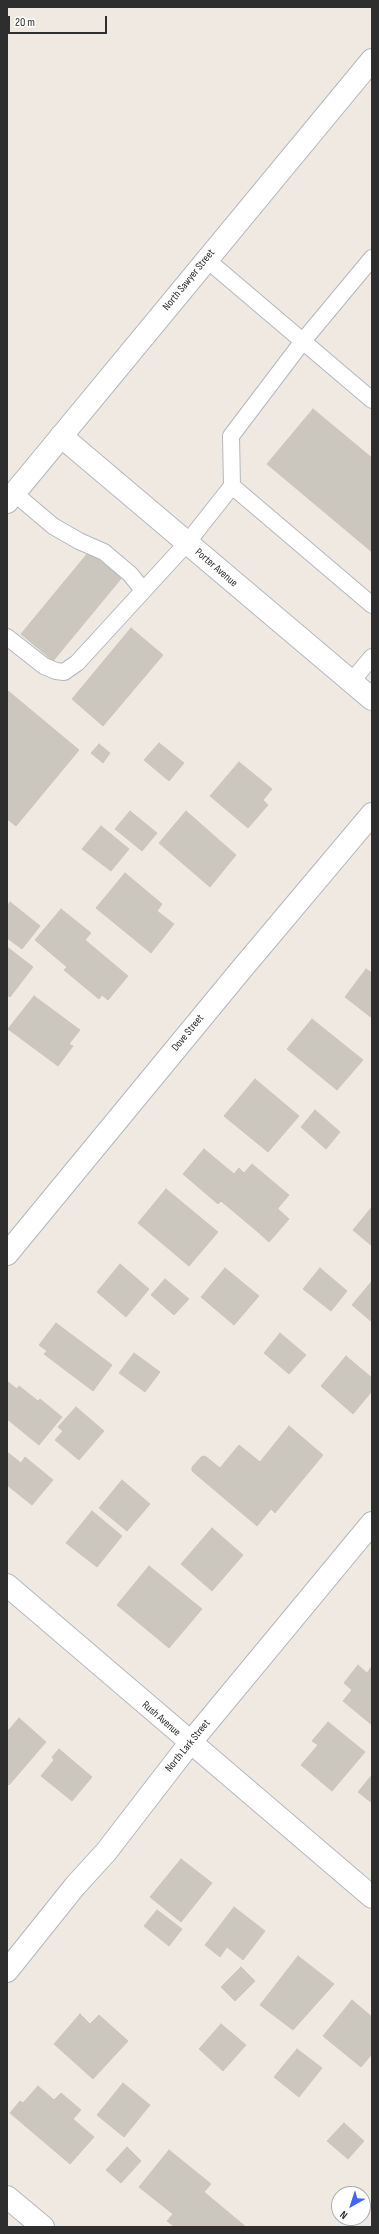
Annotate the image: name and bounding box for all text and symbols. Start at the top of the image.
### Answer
scale bar [10,8,109,34]
text: 20 m [15,15,35,30]
street label: North Sawyer Street [160,247,218,313]
street label: Porter Avenue [192,546,240,590]
street label: Dove Street [169,1012,207,1054]
street label: Rush Avenue [139,1699,183,1739]
street label: North Lark Street [163,1717,213,1775]
north arrow [331,2186,371,2226]
text: N [337,2208,350,2222]

